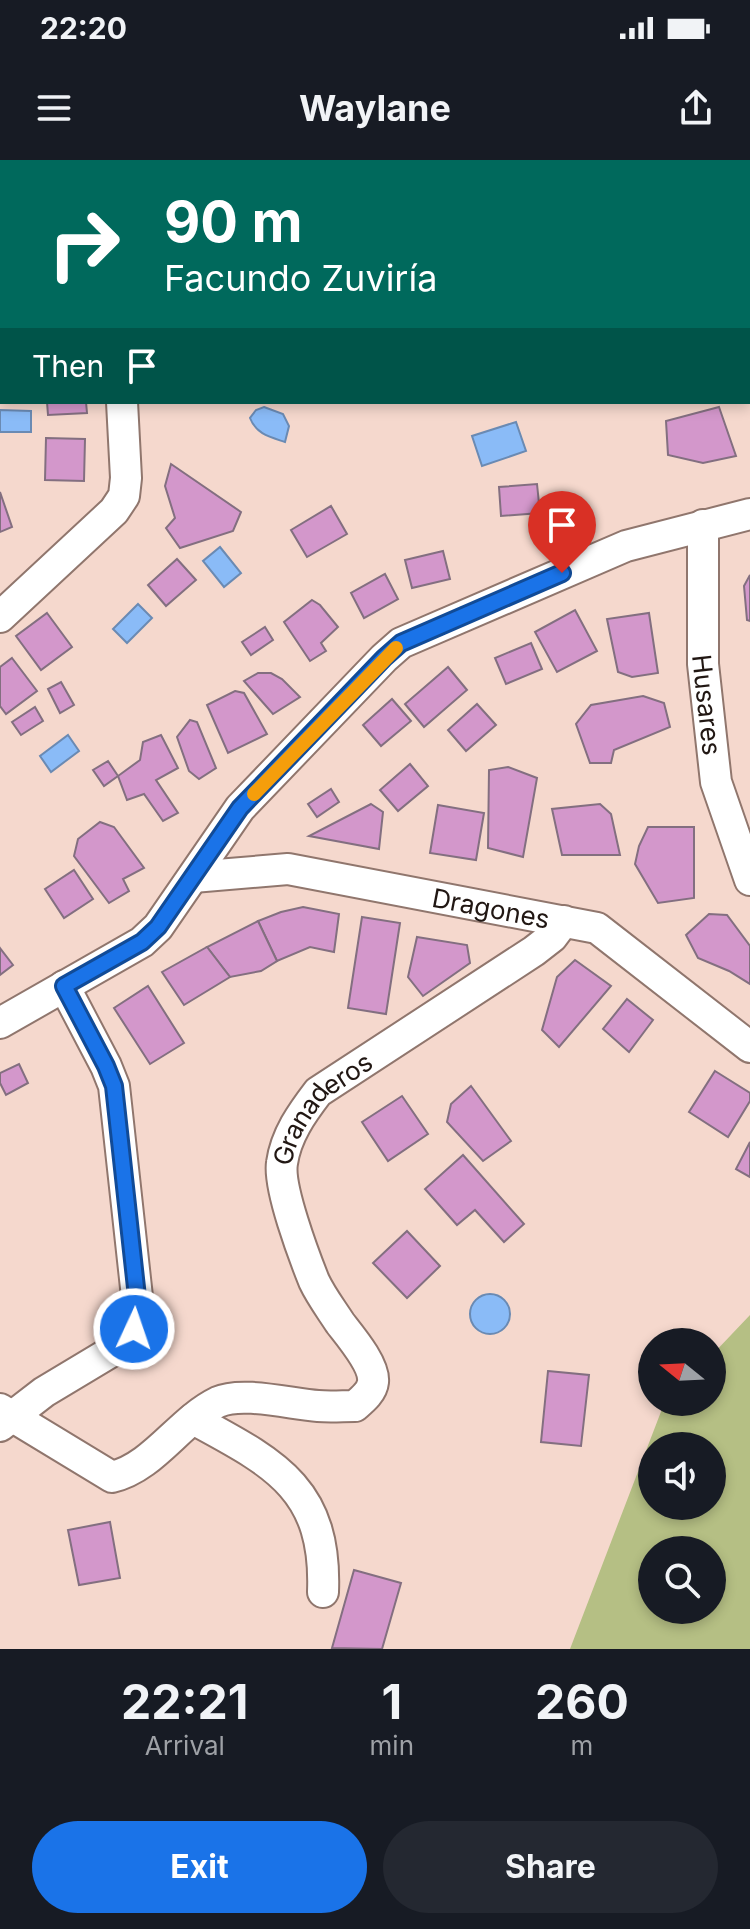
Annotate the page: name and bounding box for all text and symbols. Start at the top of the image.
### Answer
text: 22:20 [40,10,127,46]
icon: menu [32,86,76,130]
text: Waylane [299,86,451,130]
icon: share [674,86,718,130]
text: 90 m [164,188,303,256]
icon: right [32,192,136,296]
text: Facundo Zuviría [164,256,437,300]
icon: arrive [120,344,164,388]
text: Then [32,348,104,384]
pin [528,491,596,573]
icon: arrive [540,503,584,547]
street label: Husares [687,653,728,757]
street label: Dragones [430,881,552,934]
street label: Granaderos [266,1046,378,1168]
position arrow [92,1287,176,1371]
north arrow [638,1328,726,1416]
map controls [638,1328,726,1624]
button: sound [638,1432,726,1520]
button: search [638,1536,726,1624]
text: 22:21 [121,1672,249,1731]
text: 1 [381,1672,402,1731]
text: 260 [535,1672,629,1731]
text: Arrival [145,1730,225,1761]
text: min [370,1730,414,1761]
text: m [571,1730,593,1761]
button: Exit [32,1821,367,1913]
button: Share [383,1821,718,1913]

